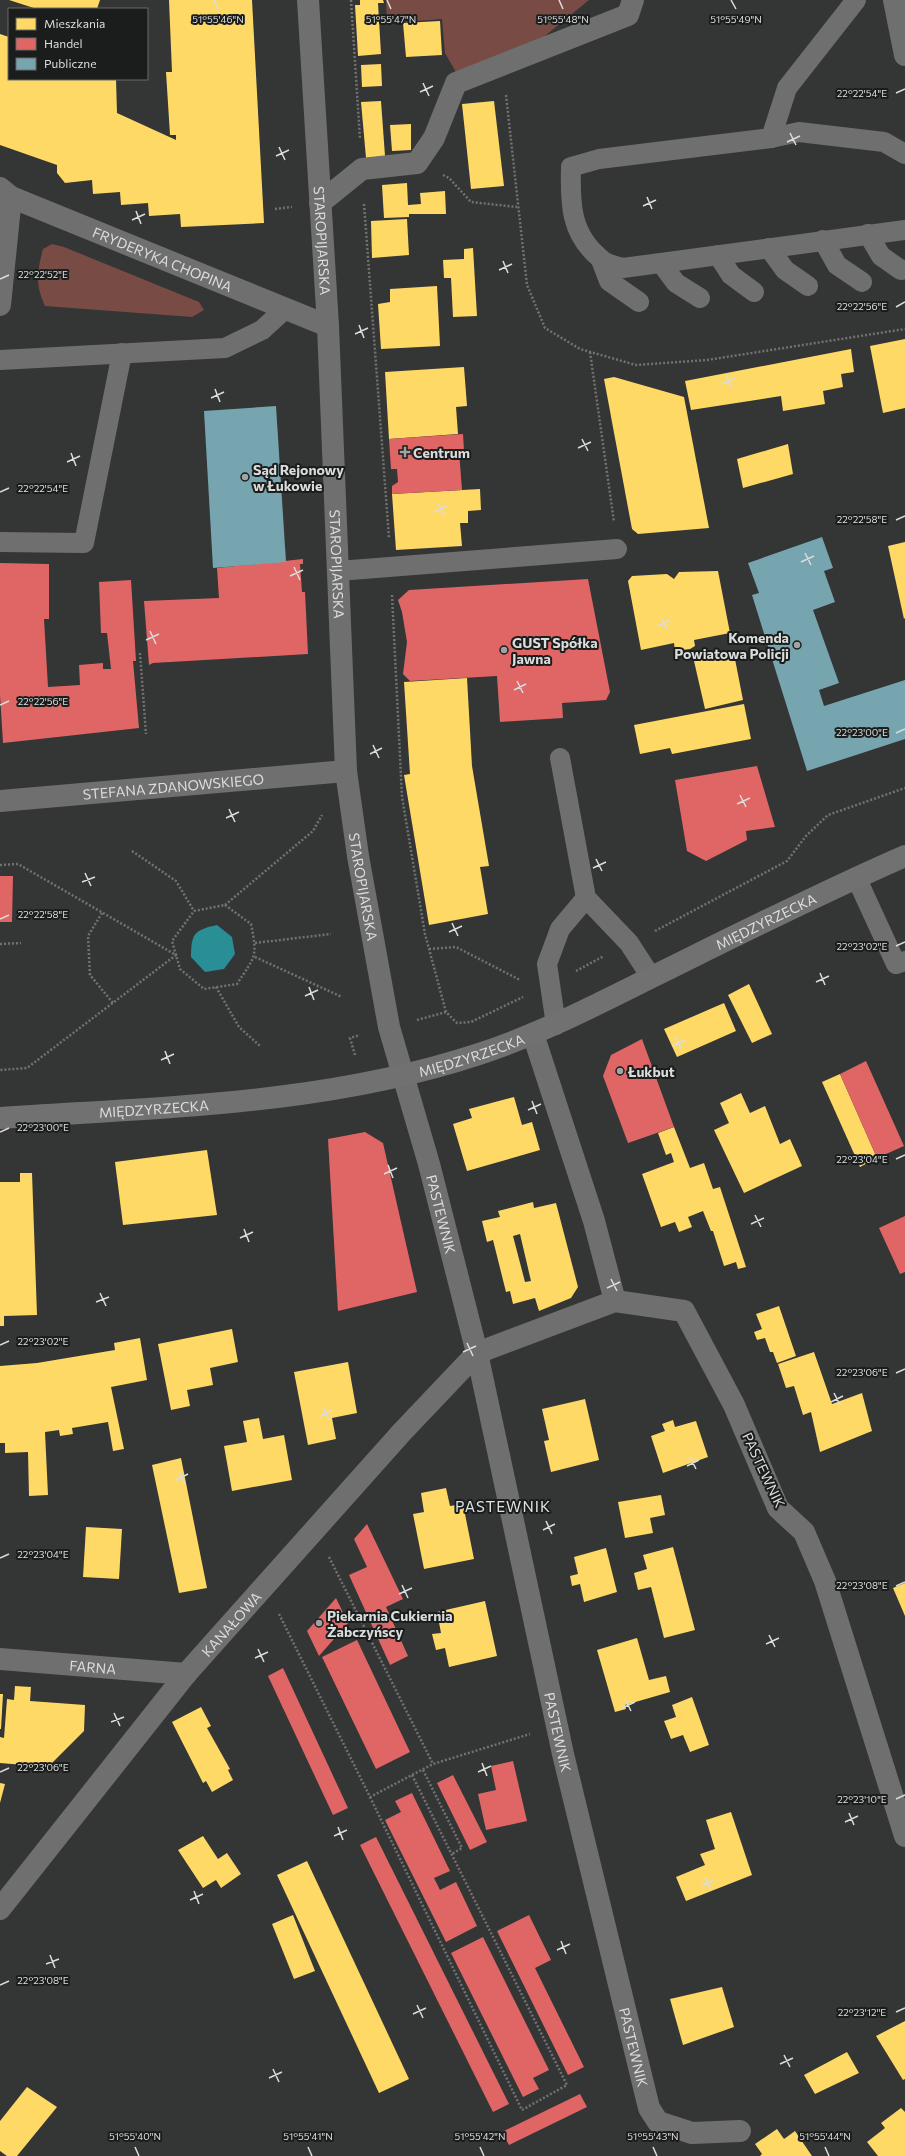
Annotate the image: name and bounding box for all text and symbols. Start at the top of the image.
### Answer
legend [8,8,148,80]
text: 51°55'46"N [192,13,244,25]
text: 51°55'47"N [366,13,416,25]
text: 51°55'48"N [537,13,589,25]
text: 51°55'49"N [710,13,762,25]
text: Mieszkania [44,16,105,30]
text: Handel [44,36,82,50]
text: Publiczne [44,56,97,70]
text: 22°22'54"E [837,87,887,99]
street label: STAROPIJARSKA [311,185,335,296]
street label: FRYDERYKA CHOPINA [90,223,235,295]
text: 22°22'52"E [18,268,68,280]
text: 22°22'56"E [837,300,887,312]
place label: Centrum [413,444,470,461]
marker: Centrum [400,447,410,457]
place label: Sąd Rejonowy w Łukowie [253,461,344,494]
marker: Sąd Rejonowy w Łukowie [240,472,250,482]
text: 22°22'54"E [18,482,68,494]
street label: STAROPIJARSKA [327,509,348,619]
text: 22°22'58"E [837,513,887,525]
place label: Komenda Powiatowa Policji [674,629,789,662]
place label: GUST Spółka Jawna [512,634,598,667]
marker: Komenda Powiatowa Policji [792,640,802,650]
marker: GUST Spółka Jawna [499,645,509,655]
text: 22°22'56"E [18,695,68,707]
text: 22°23'00"E [836,726,888,738]
street label: STEFANA ZDANOWSKIEGO [82,770,265,802]
street label: STAROPIJARSKA [346,832,382,942]
street label: MIĘDZYRZECKA [712,889,819,953]
text: 22°22'58"E [18,908,68,920]
text: 22°23'02"E [837,940,887,952]
street label: MIĘDZYRZECKA [417,1030,527,1080]
place label: Łukbut [627,1063,675,1080]
marker: Łukbut [615,1066,625,1076]
street label: MIĘDZYRZECKA [98,1096,210,1120]
text: 22°23'00"E [17,1121,69,1133]
text: 22°23'04"E [836,1153,888,1165]
street label: PASTEWNIK [423,1173,460,1256]
text: 22°23'02"E [18,1335,68,1347]
text: 22°23'06"E [836,1366,888,1378]
street label: PASTEWNIK [739,1430,789,1510]
district label: PASTEWNIK [455,1497,551,1515]
text: 22°23'04"E [17,1548,69,1560]
text: 22°23'08"E [836,1579,888,1591]
street label: KANAŁOWA [197,1588,264,1660]
place label: Piekarnia Cukiernia Żabczyńscy [327,1607,453,1640]
marker: Piekarnia Cukiernia Żabczyńscy [314,1618,324,1628]
street label: FARNA [69,1656,117,1677]
street label: PASTEWNIK [541,1691,576,1774]
text: 22°23'06"E [17,1761,69,1773]
text: 22°23'10"E [837,1793,887,1805]
text: 22°23'08"E [17,1974,69,1986]
street label: PASTEWNIK [616,2006,652,2089]
text: 22°23'12"E [838,2006,886,2018]
text: 51°55'40"N [109,2130,161,2142]
text: 51°55'41"N [283,2130,333,2142]
text: 51°55'42"N [455,2130,505,2142]
text: 51°55'43"N [627,2130,679,2142]
text: 51°55'44"N [799,2130,851,2142]

